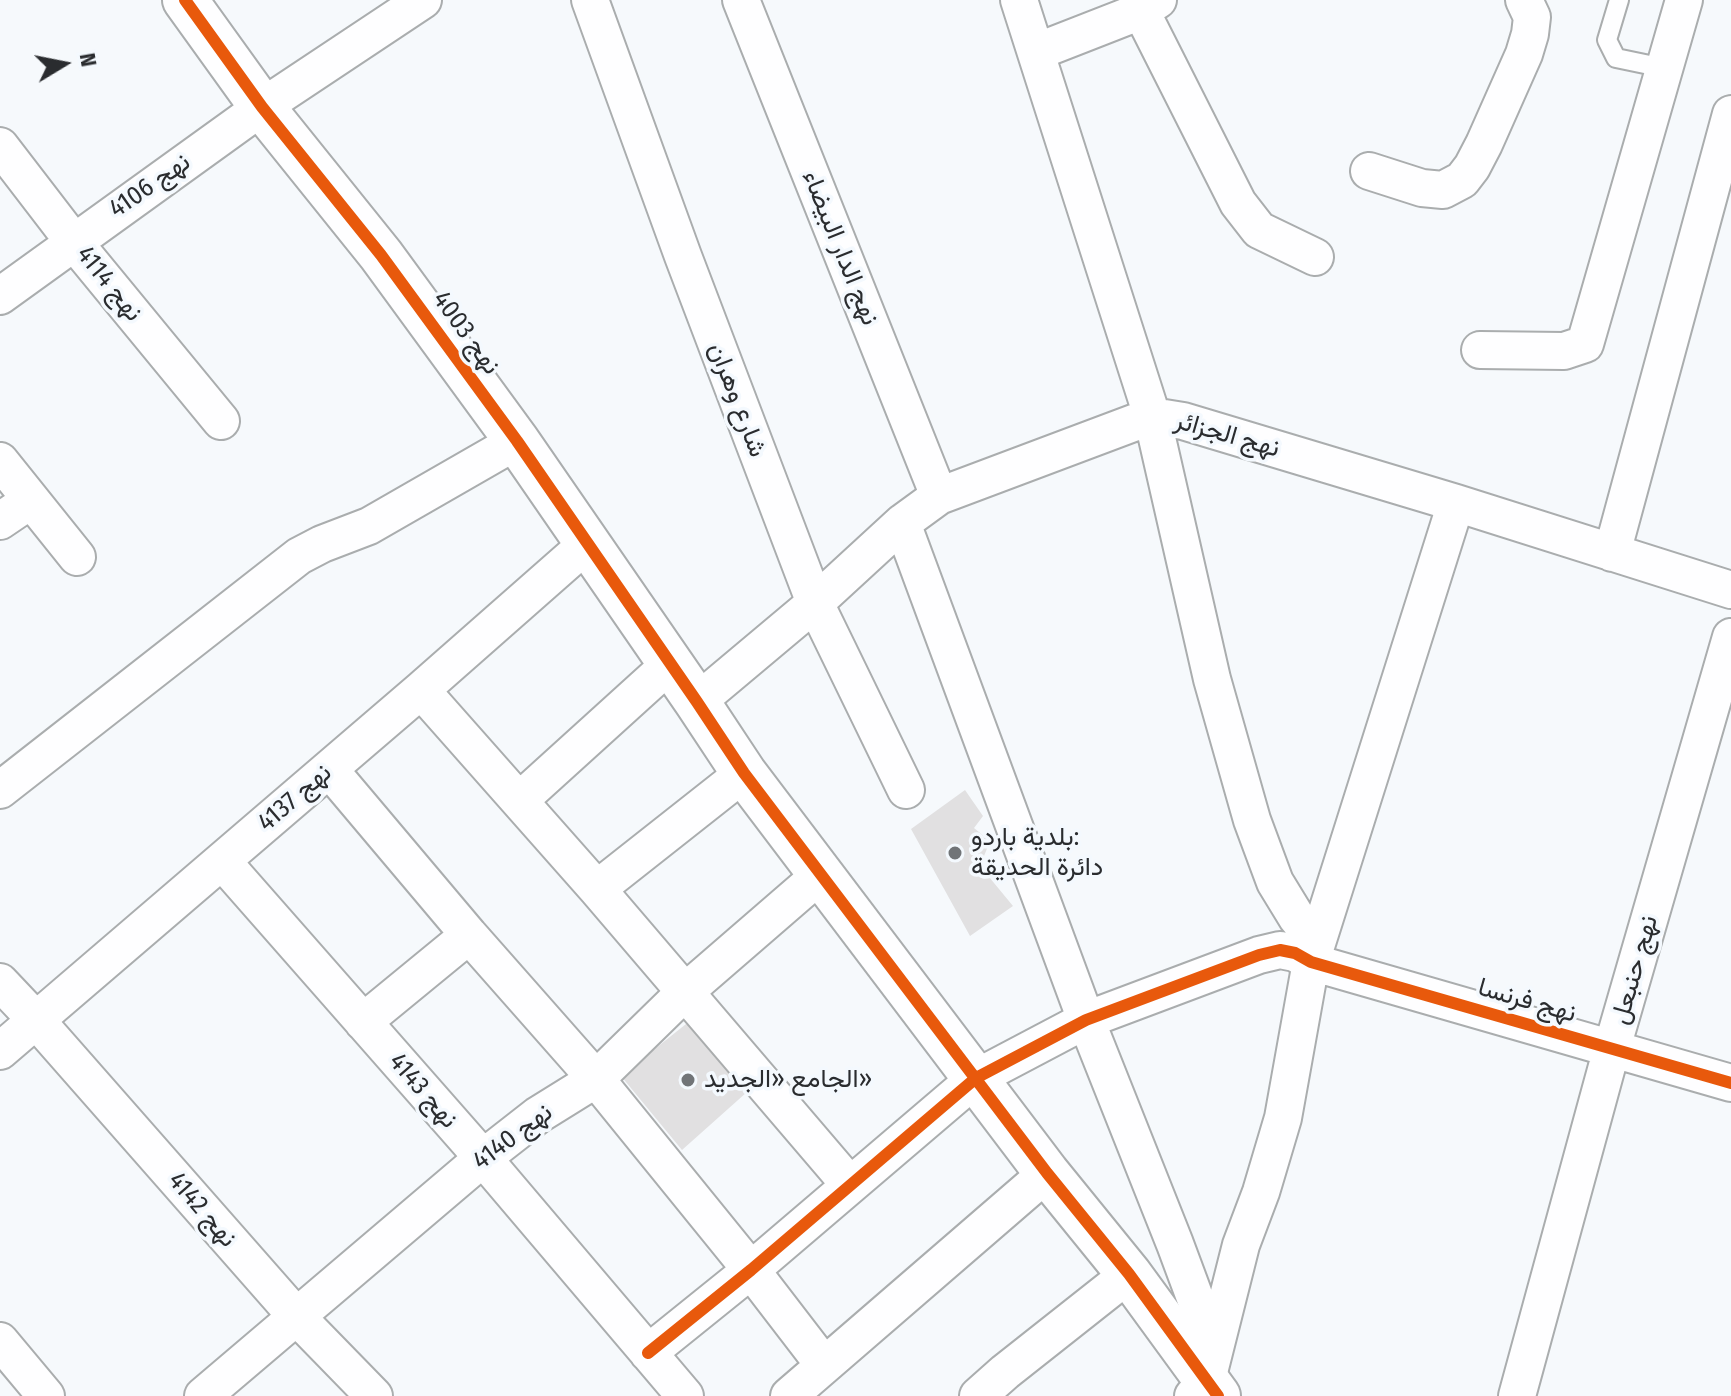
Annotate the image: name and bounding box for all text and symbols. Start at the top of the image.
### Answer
north arrow [24,24,104,104]
text: N [74,51,103,69]
street label: نهج 4106 [103,147,197,225]
street label: نهج الدار البيضاء [795,166,885,330]
street label: نهج 4114 [69,240,149,328]
street label: نهج 4003 [425,285,507,381]
street label: شارع وهران [701,338,773,462]
street label: نهج الجزائر [1171,405,1283,465]
street label: نهج 4137 [252,757,338,839]
place label: بلدية باردو: دائرة الحديقة [971,822,1103,884]
marker: بلدية باردو: دائرة الحديقة [946,844,964,862]
street label: نهج حنبعل [1605,912,1665,1028]
street label: نهج فرنسا [1474,972,1580,1030]
street label: نهج 4143 [382,1047,464,1135]
place label: الجامع «الجديد» [704,1064,872,1096]
marker: الجامع «الجديد» [679,1071,697,1089]
street label: نهج 4140 [467,1097,559,1177]
street label: نهج 4142 [161,1166,243,1254]

